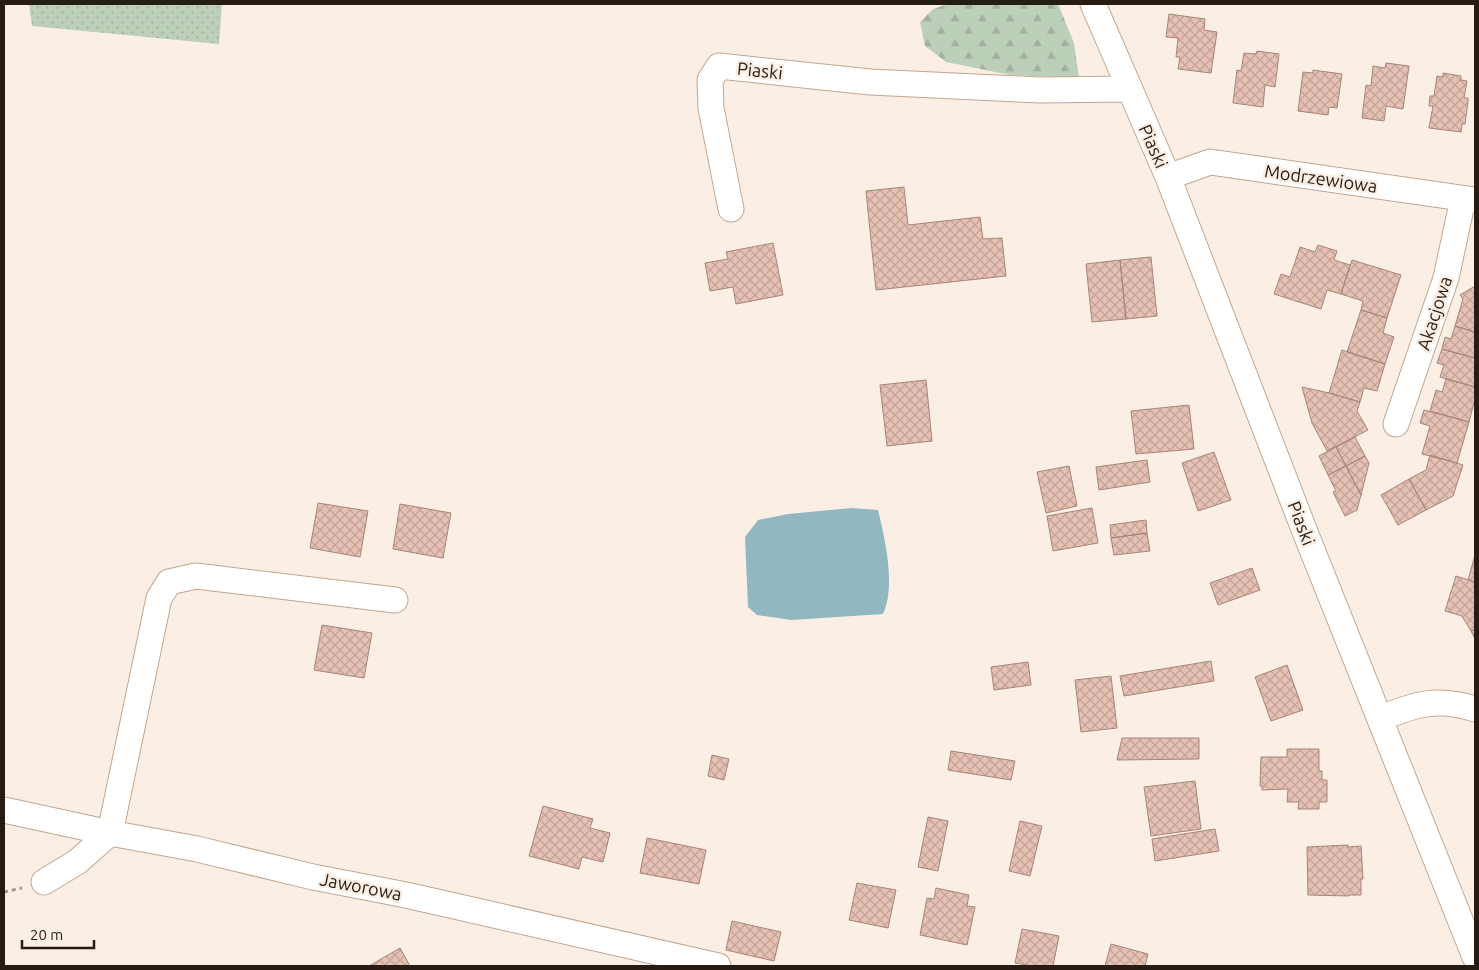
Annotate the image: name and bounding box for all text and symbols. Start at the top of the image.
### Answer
street label: Piaski [736,58,784,82]
street label: Piaski [1136,121,1172,171]
street label: Modrzewiowa [1263,160,1379,196]
street label: Akacjowa [1413,274,1455,352]
street label: Piaski [1284,498,1320,548]
street label: Jaworowa [318,868,404,904]
scale bar [22,918,95,950]
text: 20 m [30,926,63,943]

